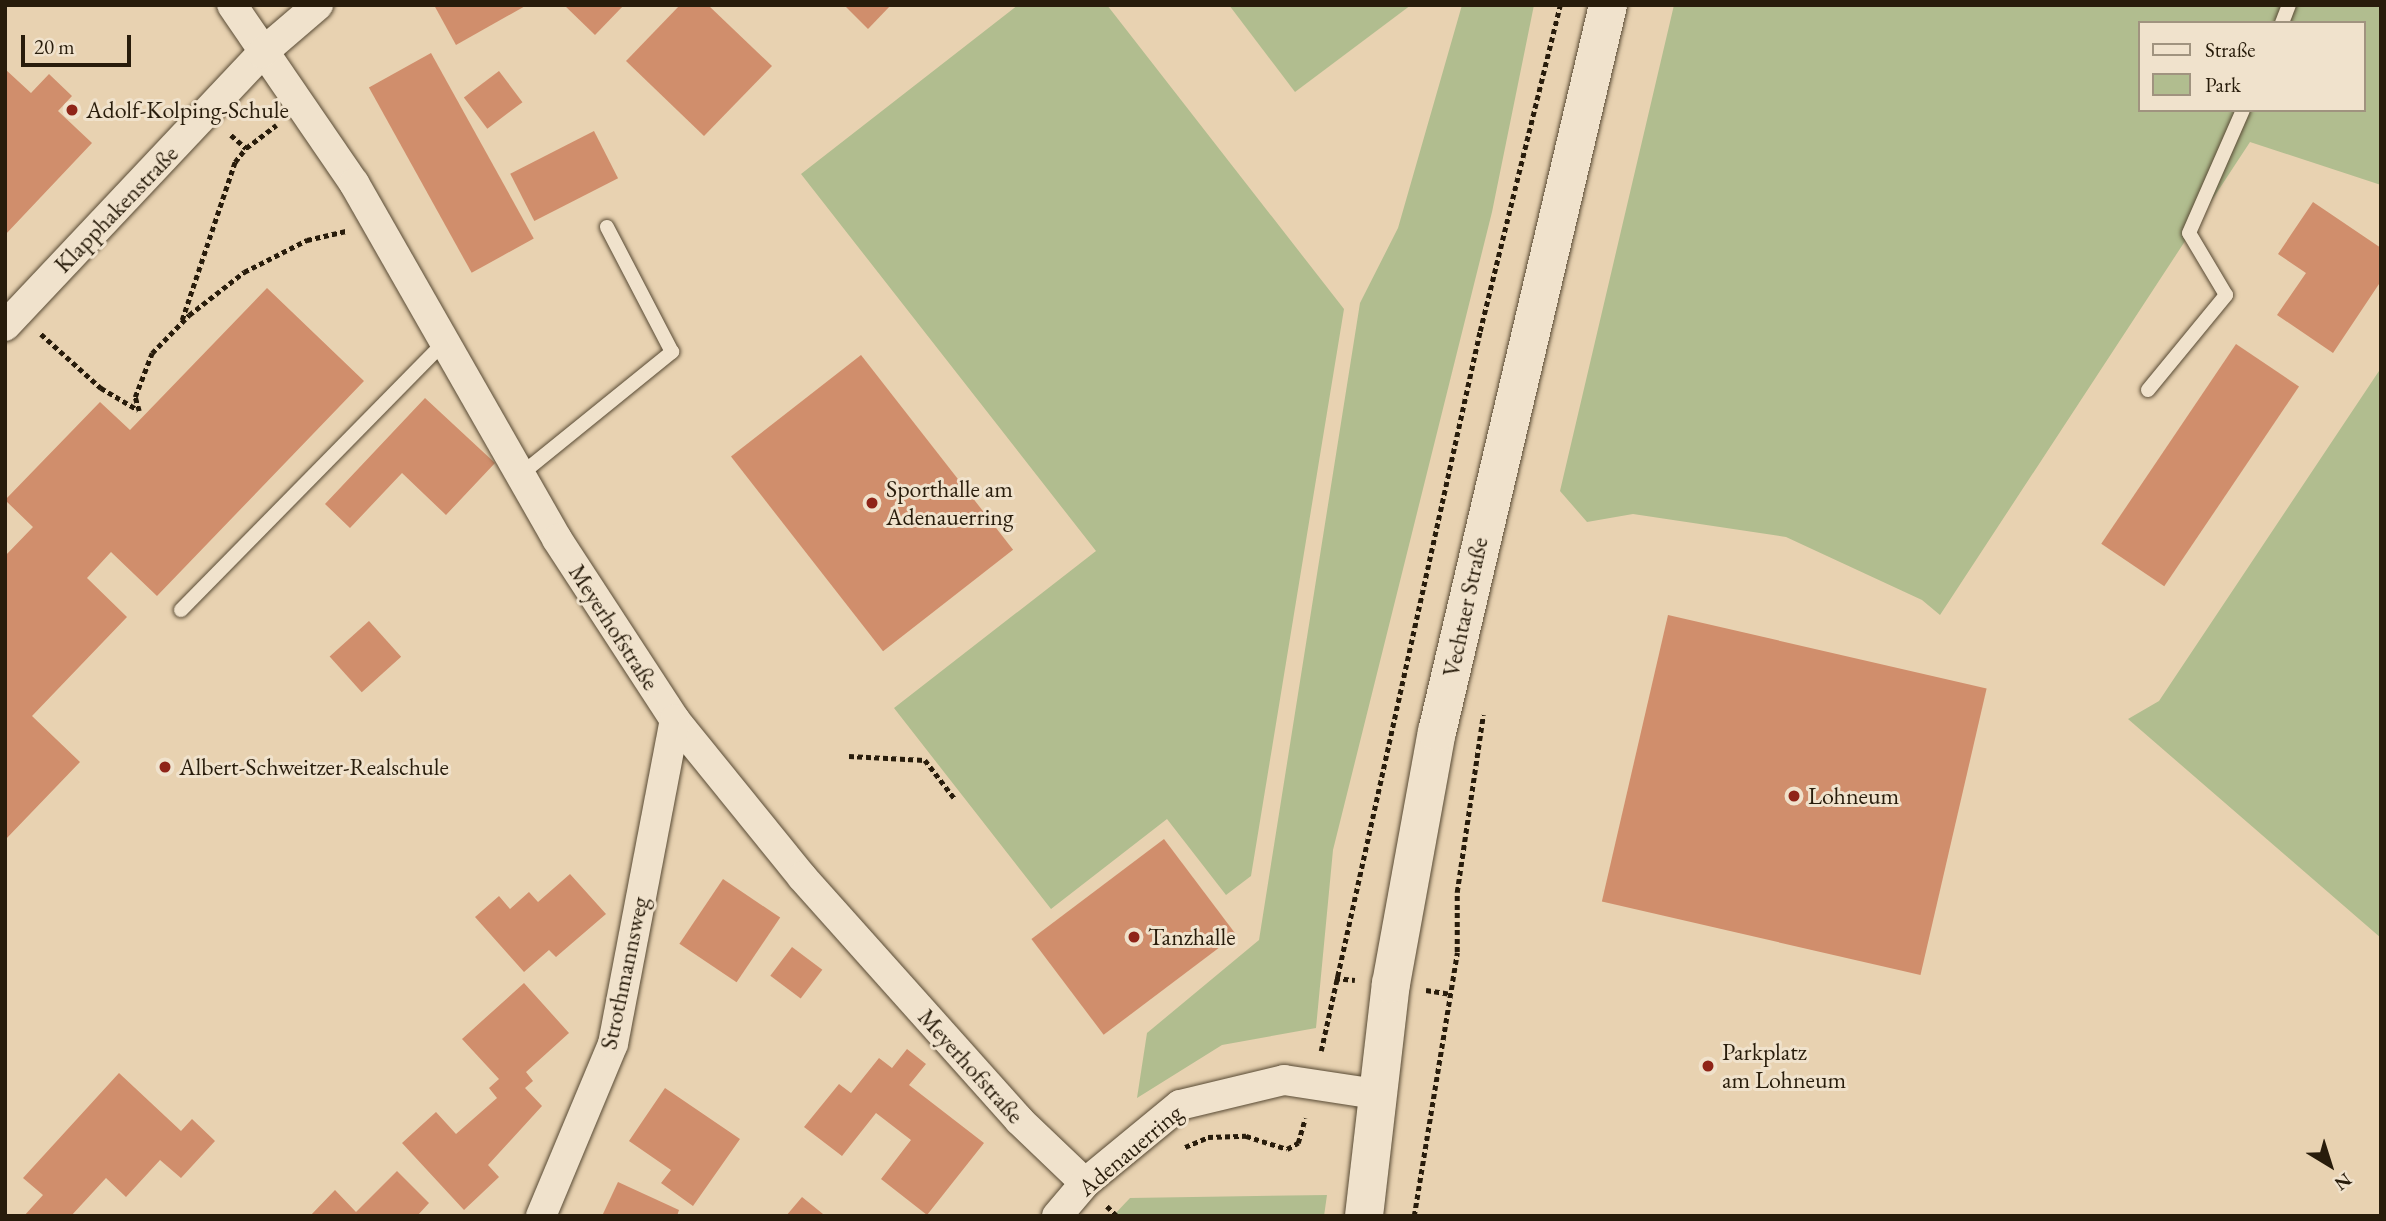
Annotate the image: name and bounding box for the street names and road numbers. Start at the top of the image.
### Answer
street label: Klapphakenstraße [48,139,184,279]
street label: Vechtaer Straße [1436,535,1494,679]
street label: Meyerhofstraße [563,559,665,695]
street label: Strothmannsweg [594,894,654,1052]
street label: Meyerhofstraße [912,1003,1030,1129]
street label: Adenauerring [1072,1098,1188,1202]

